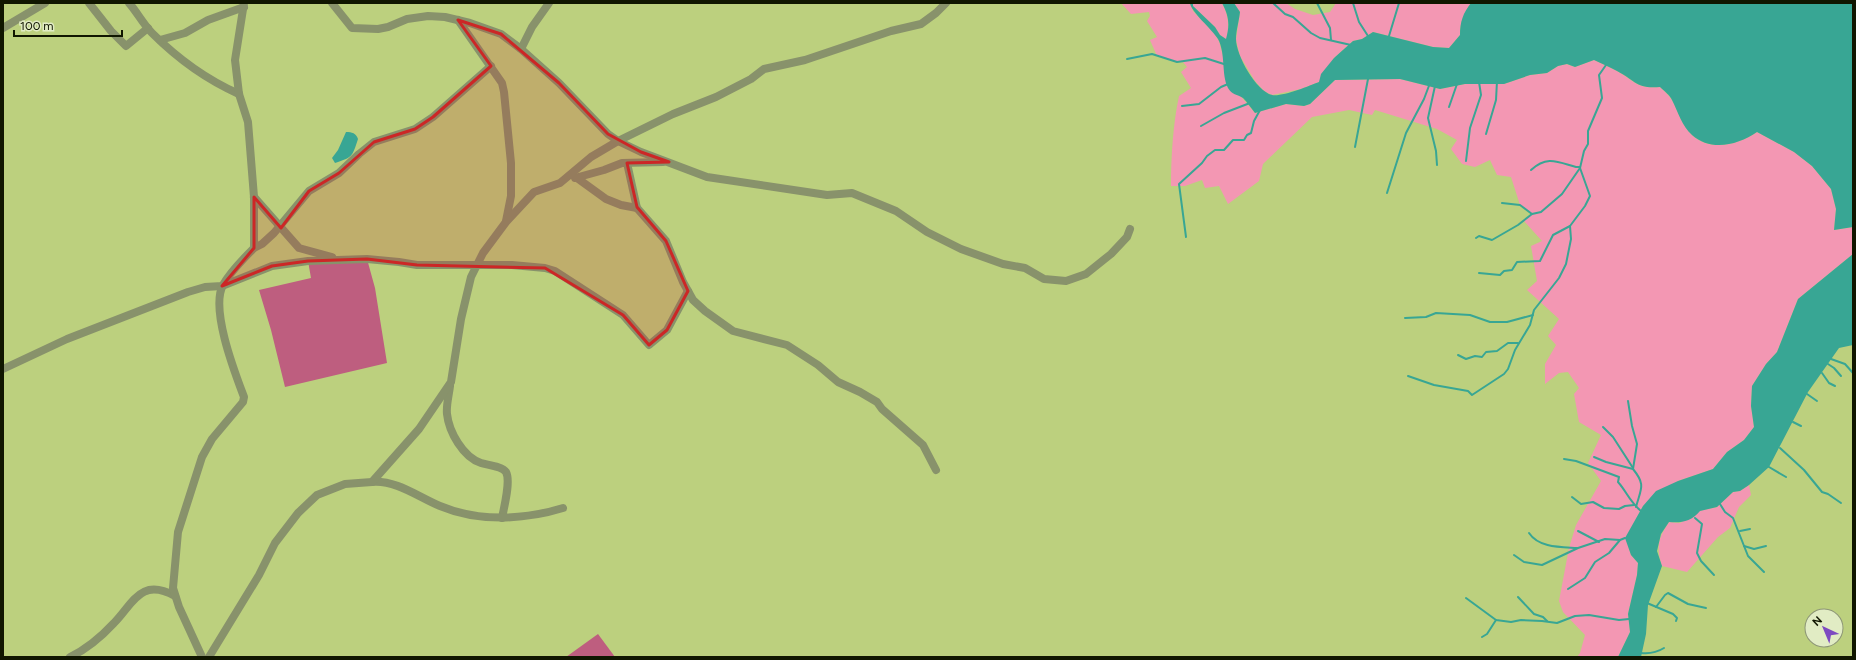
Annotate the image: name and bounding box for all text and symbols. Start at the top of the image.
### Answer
scale bar [14,12,122,38]
text: 100 m [20,19,54,33]
north arrow [1804,608,1844,648]
text: N [1810,614,1825,629]

